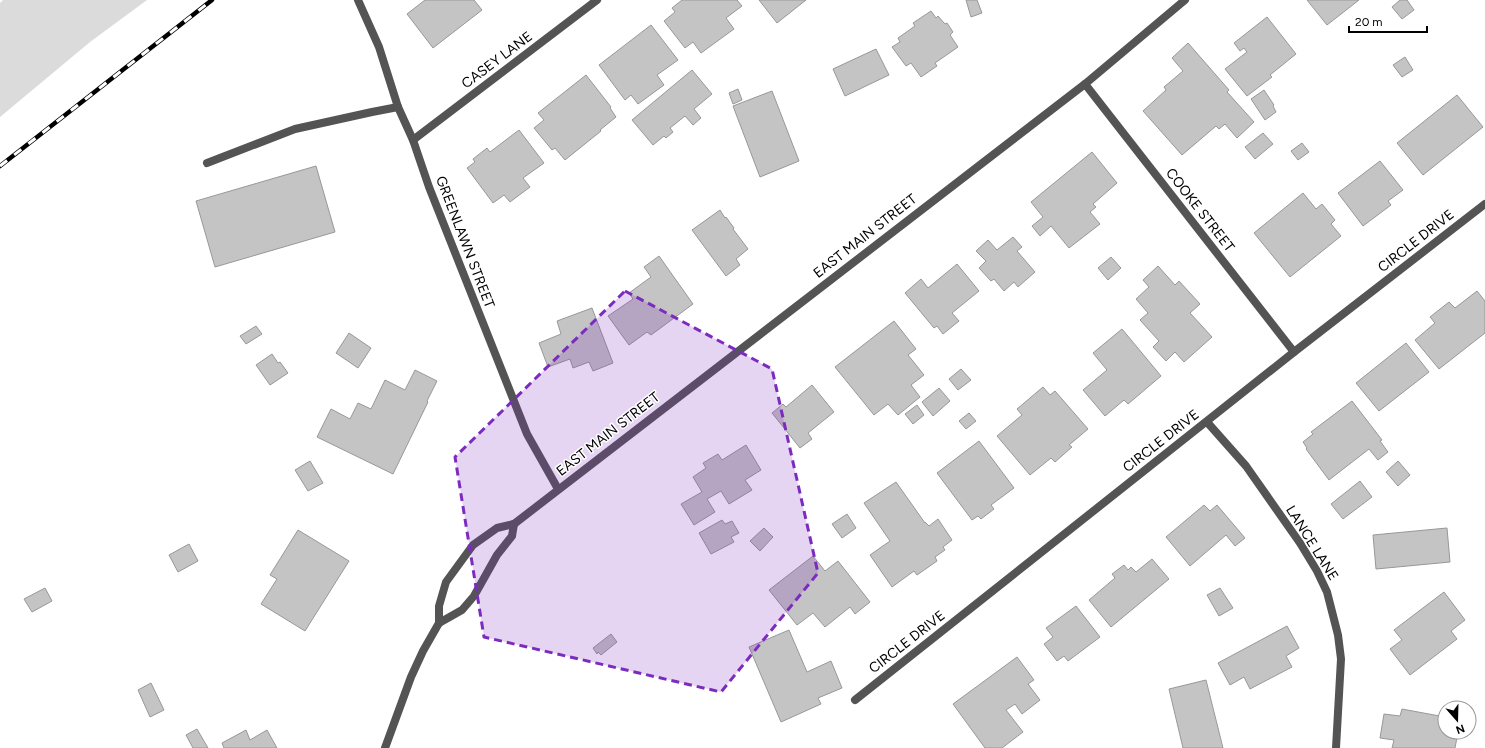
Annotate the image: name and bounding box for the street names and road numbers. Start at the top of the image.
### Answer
street label: CASEY LANE [458,28,536,92]
street label: COOKE STREET [1162,165,1238,255]
street label: GREENLAWN STREET [432,173,498,311]
street label: EAST MAIN STREET [810,190,920,282]
street label: CIRCLE DRIVE [1375,206,1457,276]
street label: EAST MAIN STREET [553,388,663,480]
street label: CIRCLE DRIVE [1120,406,1202,476]
street label: LANCE LANE [1282,502,1342,584]
street label: CIRCLE DRIVE [866,607,948,677]

